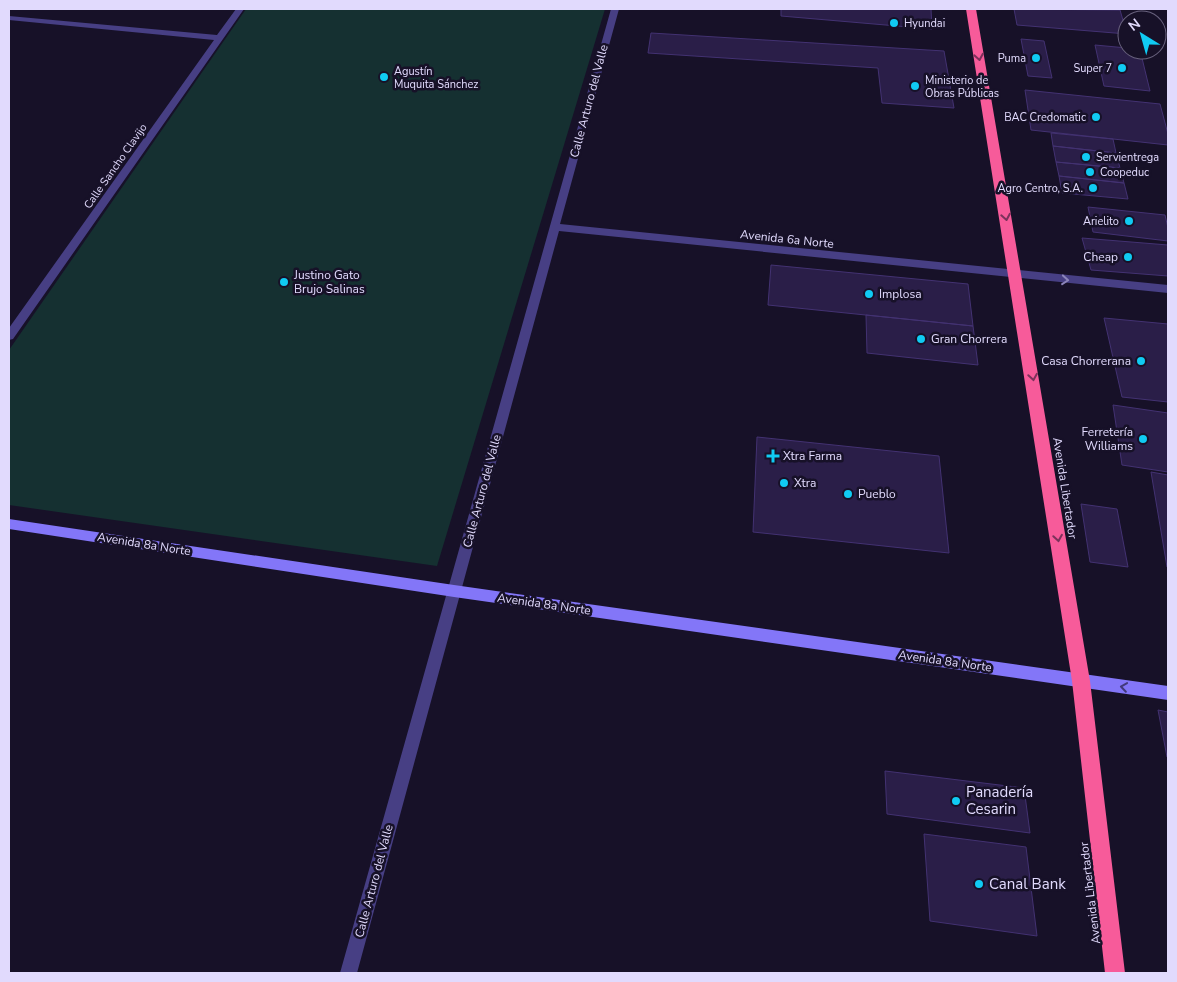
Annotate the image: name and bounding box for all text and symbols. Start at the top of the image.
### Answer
north arrow [1117,10,1167,60]
text: N [1125,14,1144,36]
place label: Hyundai [904,16,945,31]
marker: Hyundai [888,17,900,29]
street label: Calle Arturo del Valle [566,43,612,159]
place label: Puma [998,51,1026,66]
one-way arrow [973,52,983,61]
marker: Puma [1030,52,1042,64]
place label: Super 7 [1073,61,1112,76]
marker: Super 7 [1116,62,1128,74]
place label: Agustín Muquita Sánchez [394,64,478,92]
marker: Agustín Muquita Sánchez [378,71,390,83]
place label: Ministerio de Obras Públicas [925,73,999,101]
marker: Ministerio de Obras Públicas [909,80,921,92]
place label: BAC Credomatic [1004,110,1086,125]
marker: BAC Credomatic [1090,111,1102,123]
street label: Calle Sancho Clavijo [80,121,150,212]
place label: Servientrega [1096,150,1159,165]
marker: Servientrega [1080,151,1092,163]
place label: Coopeduc [1100,165,1149,180]
marker: Coopeduc [1084,166,1096,178]
place label: Agro Centro, S.A. [998,181,1083,196]
marker: Agro Centro, S.A. [1087,182,1099,194]
one-way arrow [1001,213,1011,221]
place label: Arielito [1083,214,1119,229]
marker: Arielito [1123,215,1135,227]
street label: Avenida 6a Norte [739,226,835,252]
place label: Cheap [1083,249,1118,265]
marker: Cheap [1122,251,1134,263]
place label: Justino Gato Brujo Salinas [293,267,365,297]
one-way arrow [1061,274,1069,285]
marker: Justino Gato Brujo Salinas [278,276,290,288]
place label: Implosa [879,286,922,302]
marker: Implosa [863,288,875,300]
place label: Gran Chorrera [931,331,1007,347]
marker: Gran Chorrera [915,333,927,345]
place label: Casa Chorrerana [1041,353,1131,369]
marker: Casa Chorrerana [1135,355,1147,367]
one-way arrow [1027,373,1037,382]
place label: Ferretería Williams [1081,424,1133,454]
street label: Calle Arturo del Valle [459,433,505,549]
marker: Ferretería Williams [1137,433,1149,445]
street label: Avenida Libertador [1049,436,1081,541]
place label: Xtra Farma [783,448,842,464]
marker: Xtra Farma [767,450,779,462]
place label: Xtra [794,475,816,491]
marker: Xtra [778,477,790,489]
place label: Pueblo [858,486,896,502]
marker: Pueblo [842,488,854,500]
street label: Avenida 8a Norte [96,529,192,559]
one-way arrow [1052,534,1063,542]
street label: Avenida 8a Norte [496,590,592,618]
street label: Avenida 8a Norte [897,647,993,675]
one-way arrow [1120,682,1128,693]
place label: Panadería Cesarin [966,782,1033,819]
marker: Panadería Cesarin [950,795,962,807]
street label: Calle Arturo del Valle [351,823,397,939]
street label: Avenida Libertador [1076,840,1104,945]
place label: Canal Bank [989,874,1066,894]
marker: Canal Bank [973,878,985,890]

